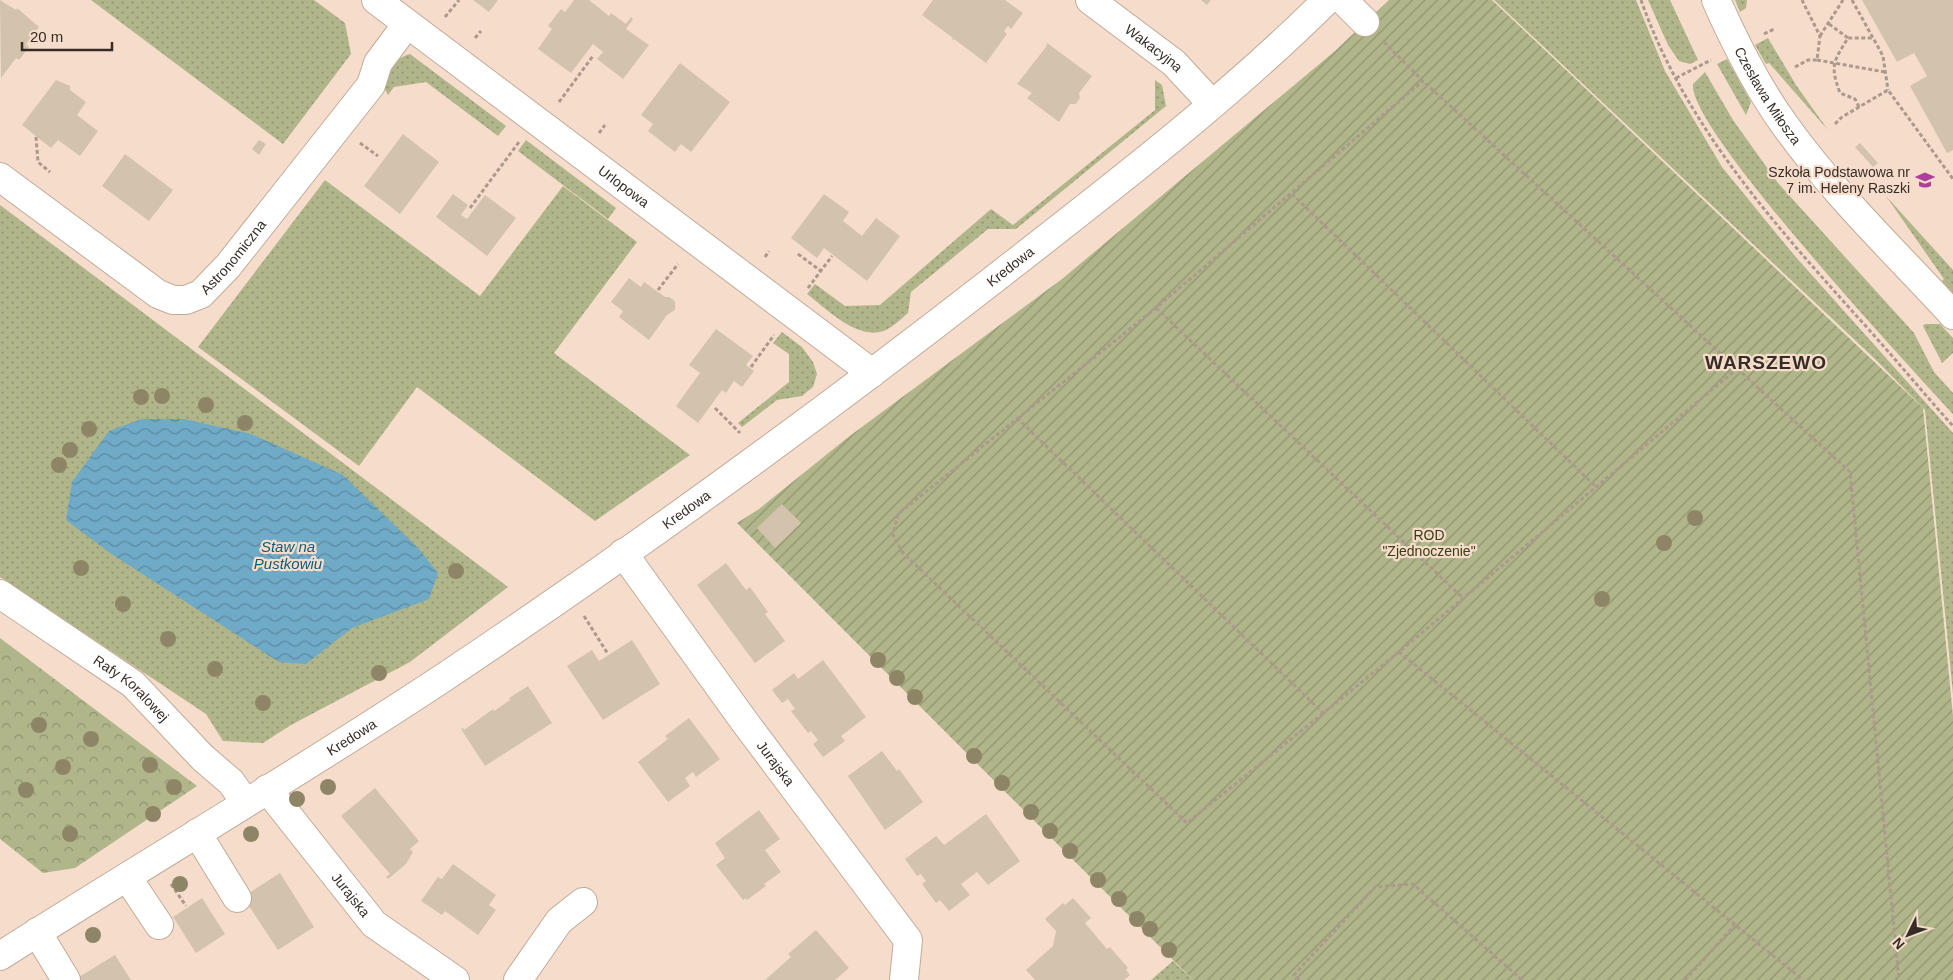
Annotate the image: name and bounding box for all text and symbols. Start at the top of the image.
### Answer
scale bar [22,20,112,52]
street label: Wakacyjna [1122,21,1186,75]
text: 20 m [30,28,63,45]
street label: Czesława Miłosza [1731,44,1804,148]
street label: Urlopowa [595,162,652,211]
place label: Szkoła Podstawowa nr 7 im. Heleny Raszki [1768,164,1910,196]
school or university icon: Szkoła Podstawowa nr 7 im. Heleny Raszki [1914,169,1936,191]
street label: Astronomiczna [197,217,269,298]
street label: Kredowa [984,243,1037,290]
district label: WARSZEWO [1705,352,1827,373]
street label: Kredowa [659,487,714,532]
park label: ROD "Zjednoczenie" [1382,527,1476,559]
water label: Staw na Pustkowiu [254,538,323,572]
street label: Rafy Koralowej [91,652,172,725]
street label: Kredowa [324,716,379,759]
street label: Jurajska [754,738,798,789]
street label: Jurajska [328,869,373,920]
north arrow [1883,910,1933,960]
text: N [1889,935,1908,953]

